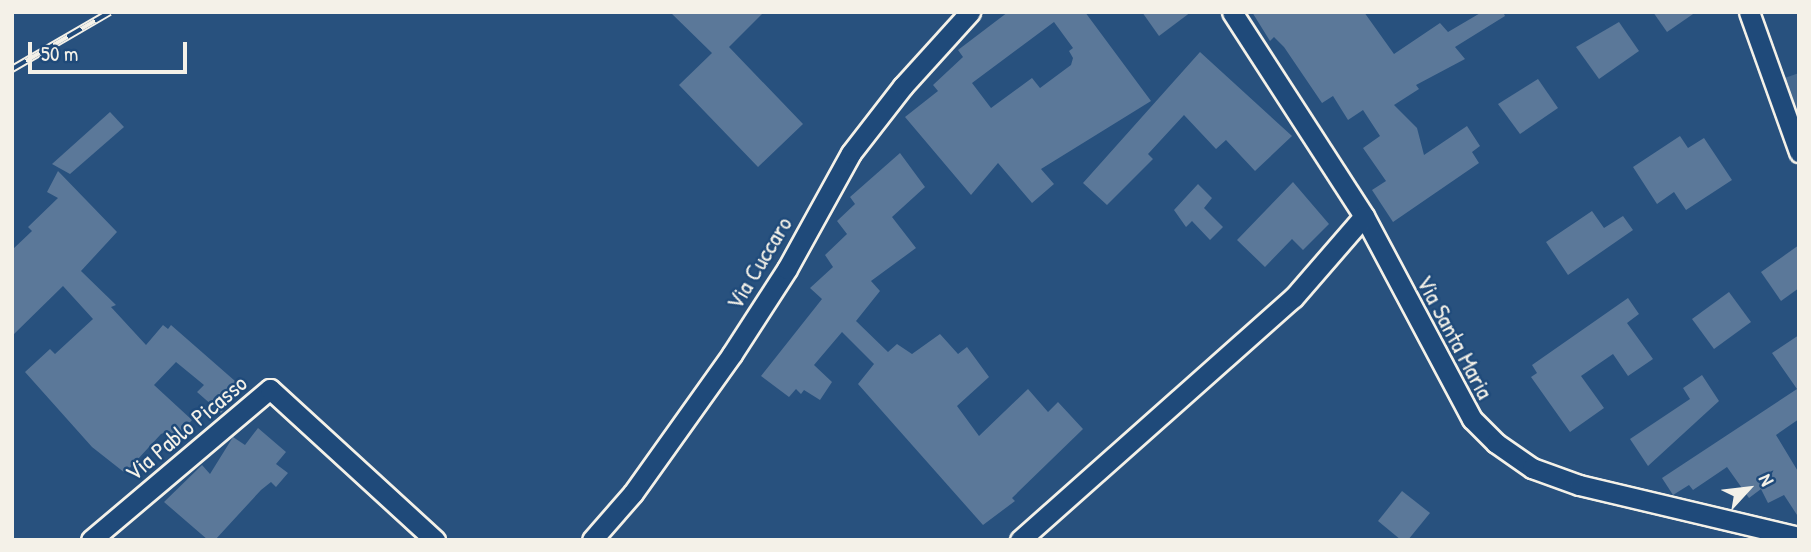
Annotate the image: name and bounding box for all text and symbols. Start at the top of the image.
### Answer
scale bar [32,28,191,72]
text: 50 m [41,39,78,68]
street label: Via Cuccaro [720,211,798,315]
street label: Via Santa Maria [1410,270,1500,404]
street label: Via Pablo Picasso [119,369,253,487]
north arrow [1713,454,1783,524]
text: N [1753,469,1781,490]

